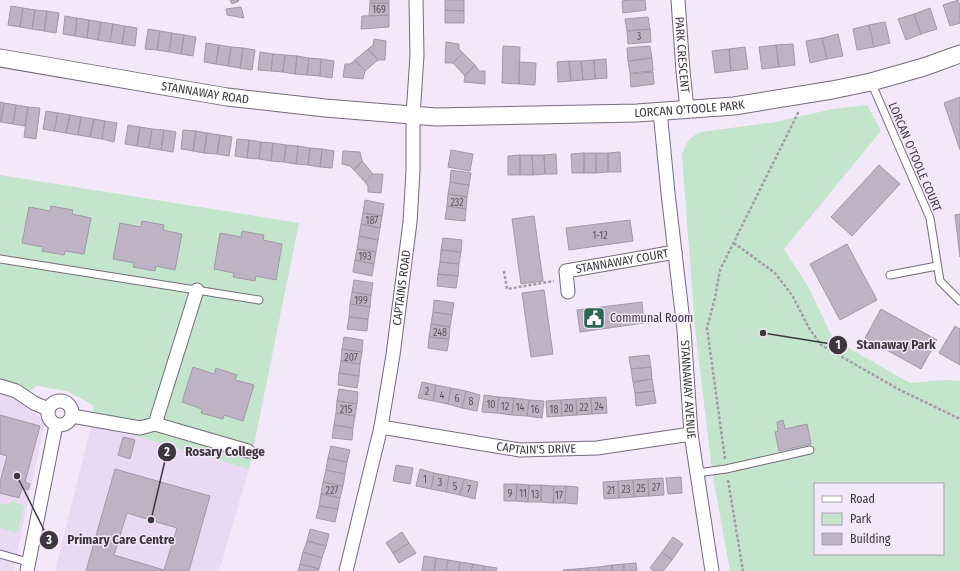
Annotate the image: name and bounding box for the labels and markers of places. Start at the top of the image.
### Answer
public building icon: Communal Room [581,305,607,331]
place label: Communal Room [610,311,693,325]
callout: Stanaway Park [828,332,943,357]
callout: Rosary College [157,439,273,464]
callout: Primary Care Centre [39,527,182,552]

